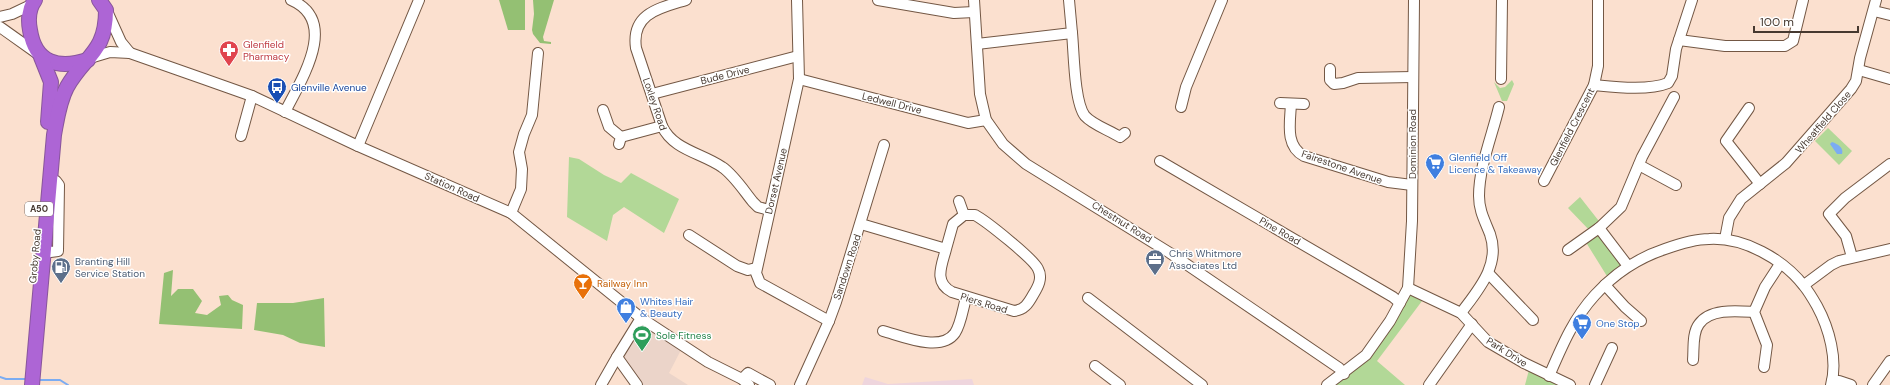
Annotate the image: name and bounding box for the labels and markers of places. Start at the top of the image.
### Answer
place label: Glenfield Pharmacy [243,38,290,63]
pharmacy icon: Glenfield Pharmacy [218,39,240,67]
bus stop icon: Glenville Avenue [266,76,288,104]
place label: Glenville Avenue [291,81,367,94]
place label: Glenfield Off Licence & Takeaway [1449,151,1543,176]
supermarket icon: Glenfield Off Licence & Takeaway [1424,152,1446,180]
place label: Chris Whitmore Associates Ltd [1169,247,1242,272]
office icon: Chris Whitmore Associates Ltd [1144,248,1166,276]
place label: Branting Hill Service Station [75,255,145,280]
fuel station icon: Branting Hill Service Station [50,256,72,284]
bar icon: Railway Inn [572,272,594,300]
place label: Railway Inn [597,277,648,290]
place label: Whites Hair & Beauty [640,295,694,320]
shop icon: Whites Hair & Beauty [615,296,637,324]
supermarket icon: One Stop [1571,312,1593,340]
place label: One Stop [1596,317,1640,330]
sports icon: Sole Fitness [631,324,653,352]
place label: Sole Fitness [656,329,711,342]

